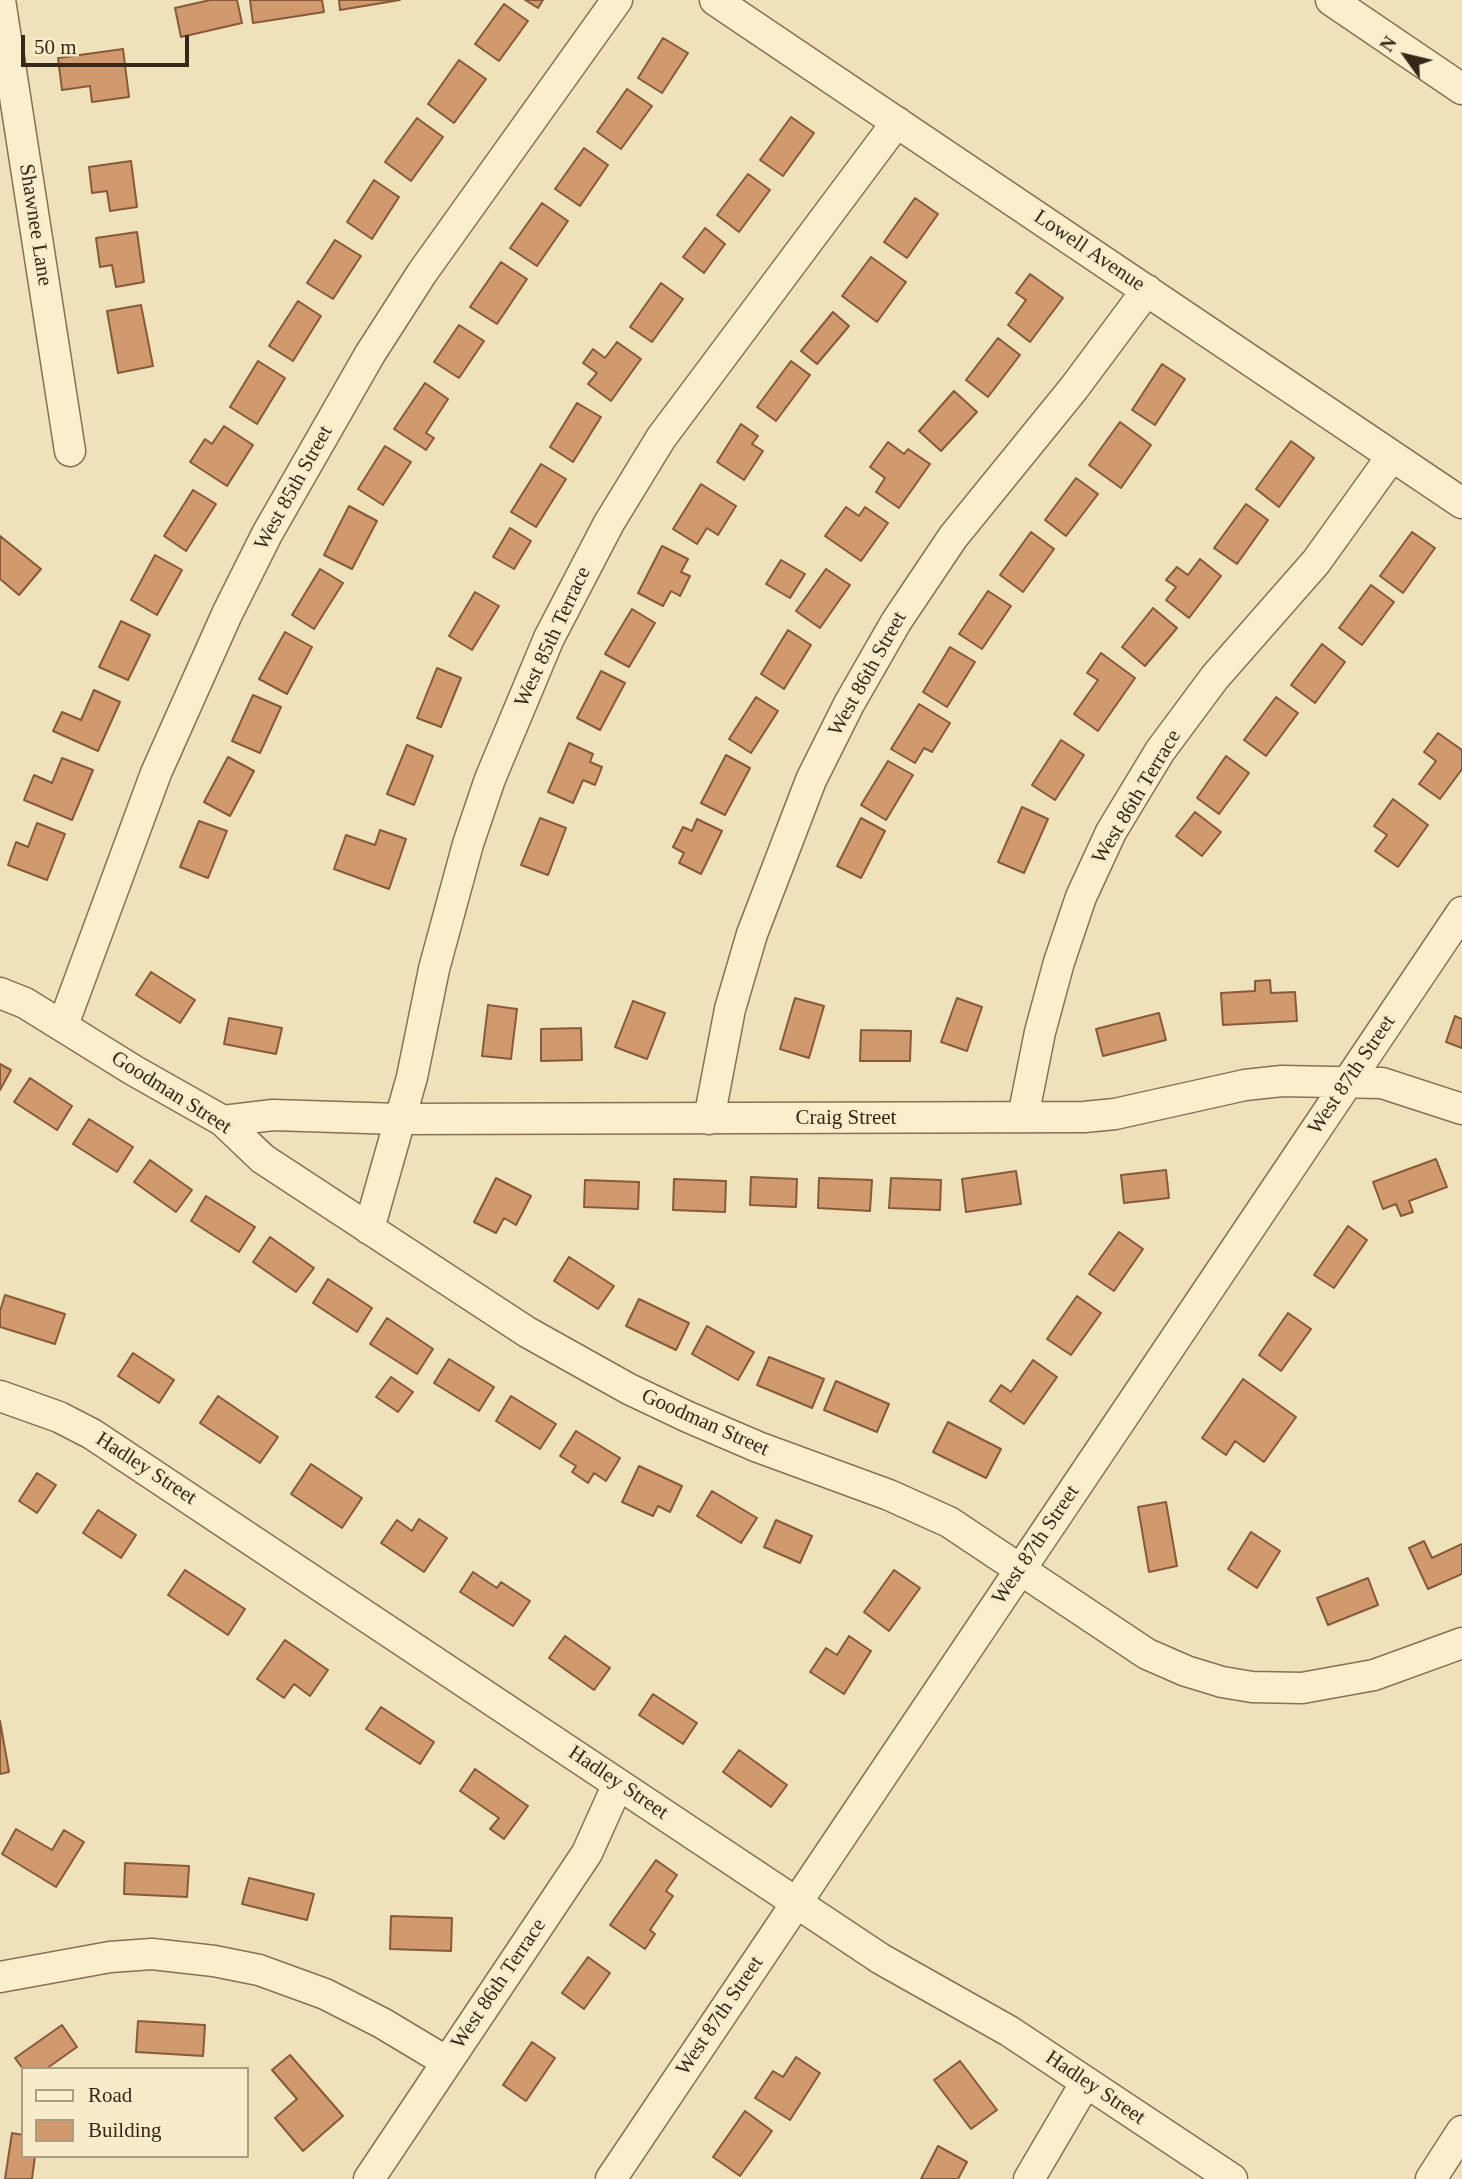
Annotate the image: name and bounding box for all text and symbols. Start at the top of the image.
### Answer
scale bar [24,21,192,65]
north arrow [1371,21,1441,91]
text: N [1376,32,1401,56]
text: 50 m [34,35,77,59]
street label: Shawnee Lane [13,162,57,288]
street label: Lowell Avenue [1029,205,1149,297]
street label: West 85th Street [249,421,339,555]
street label: West 85th Terrace [509,563,597,711]
street label: West 86th Street [823,607,913,741]
street label: West 86th Terrace [1087,725,1187,869]
street label: West 87th Street [1303,1011,1401,1139]
street label: Goodman Street [106,1046,236,1140]
street label: Craig Street [796,1105,896,1131]
street label: Goodman Street [637,1384,773,1462]
street label: Hadley Street [91,1427,201,1511]
street label: West 87th Street [987,1481,1085,1609]
street label: Hadley Street [563,1740,673,1826]
street label: West 86th Terrace [446,1914,552,2054]
street label: West 87th Street [671,1952,769,2080]
street label: Hadley Street [1040,2045,1150,2131]
legend [21,2067,248,2158]
text: Road [88,2083,132,2107]
text: Building [88,2118,162,2142]

